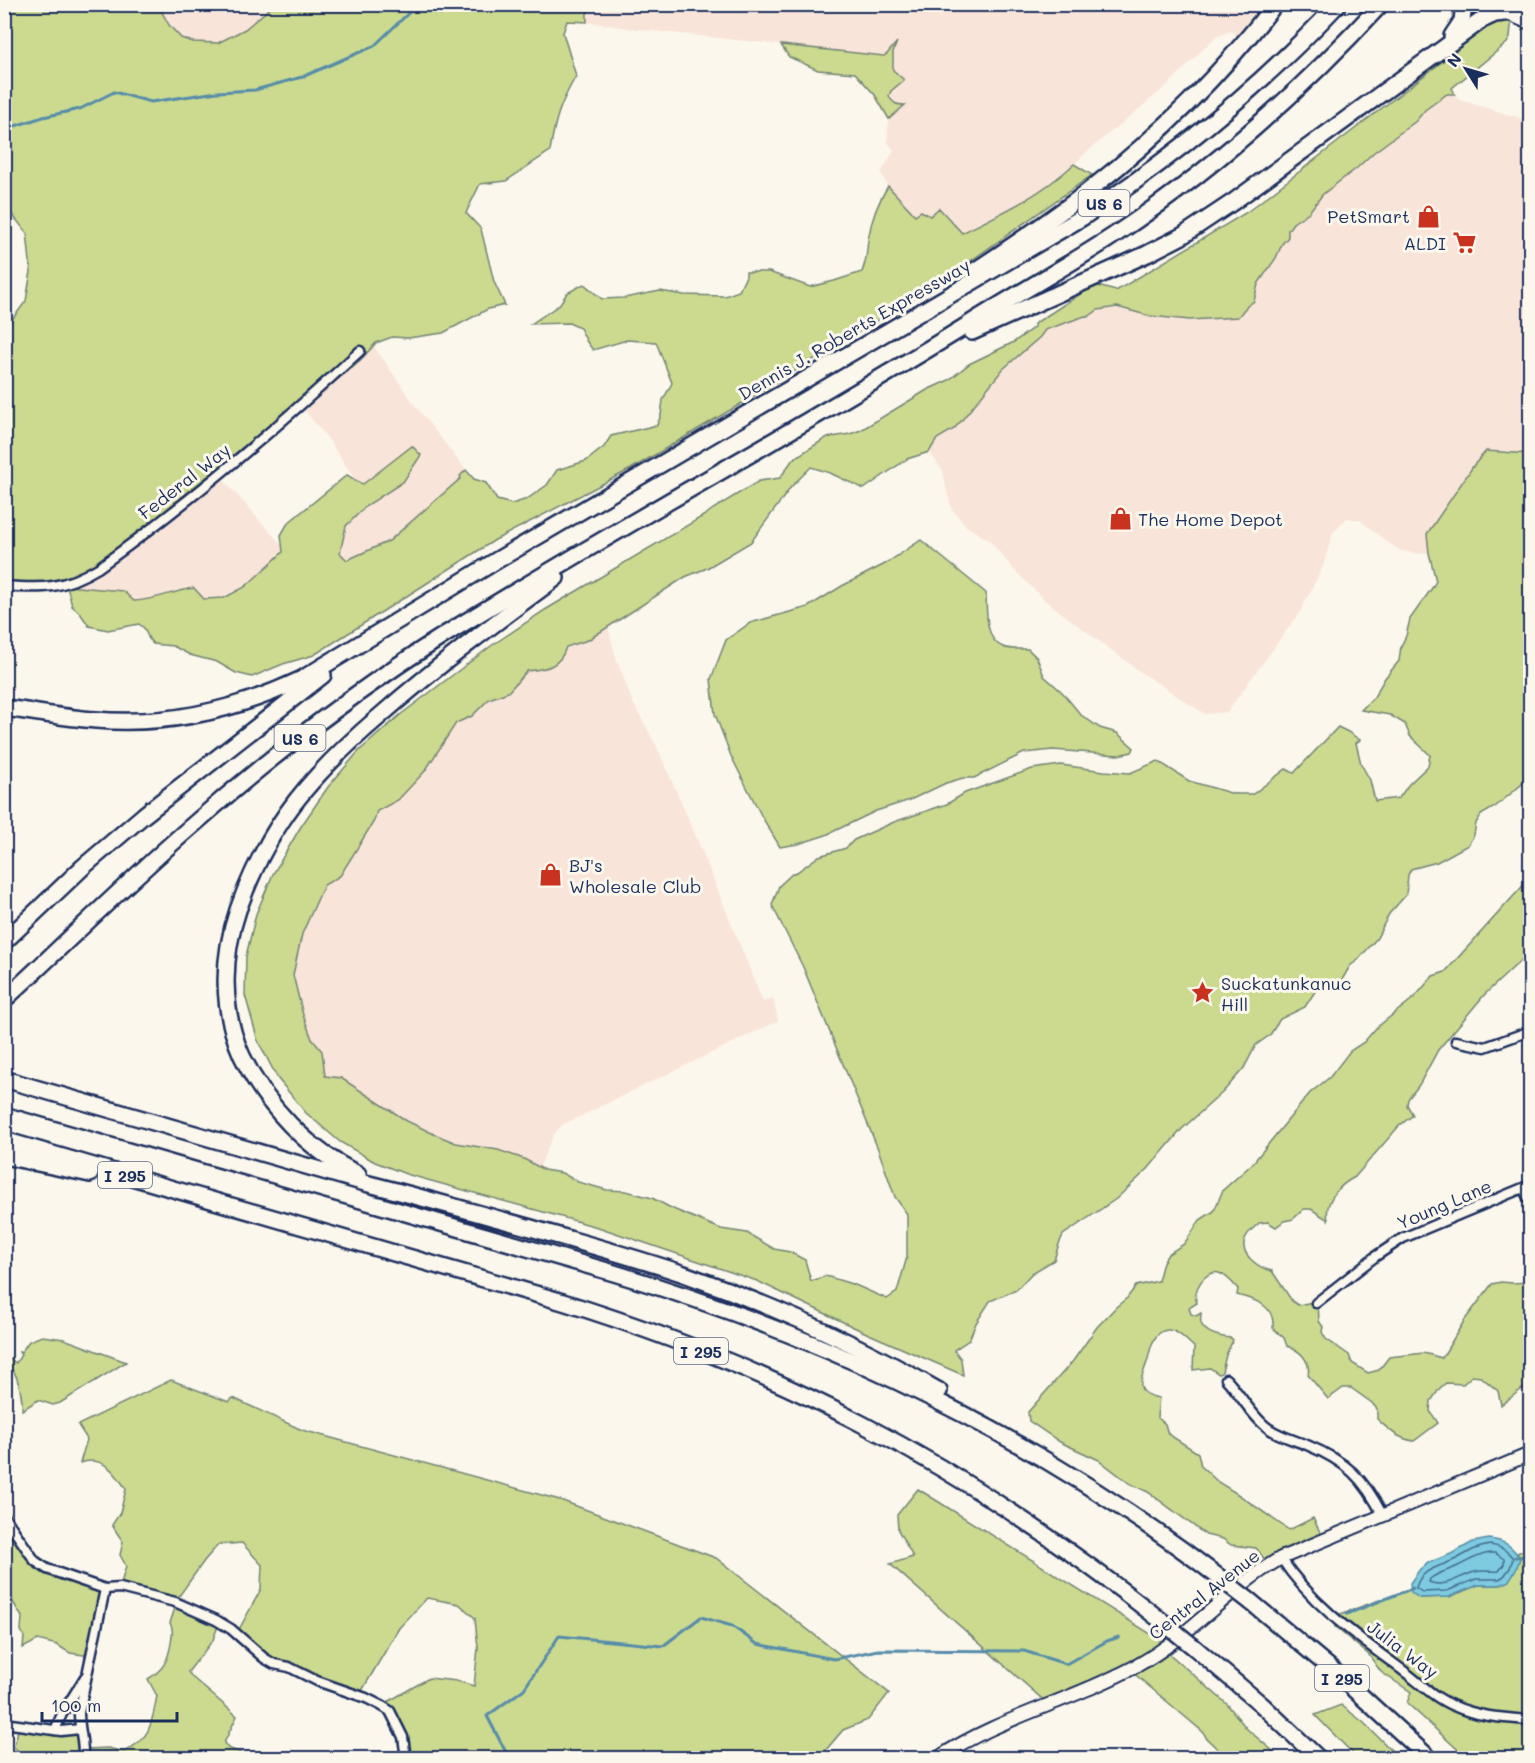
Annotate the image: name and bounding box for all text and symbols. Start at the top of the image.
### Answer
north arrow [1436,39,1496,99]
text: N [1442,48,1466,71]
road number: US 6 [1078,190,1130,216]
shop icon: PetSmart [1415,203,1441,229]
place label: PetSmart [1327,204,1410,228]
supermarket icon: ALDI [1451,230,1477,256]
place label: ALDI [1404,231,1446,255]
street label: Dennis J. Roberts Expressway [734,253,974,405]
street label: Federal Way [133,437,235,525]
shop icon: The Home Depot [1107,506,1133,532]
place label: The Home Depot [1138,507,1283,531]
road number: US 6 [274,725,326,751]
place label: BJ's Wholesale Club [569,853,701,898]
shop icon: BJ's Wholesale Club [538,862,564,888]
place label: Suckatunkanuc Hill [1221,971,1351,1016]
place icon: Suckatunkanuc Hill [1190,980,1216,1006]
road number: I 295 [98,1162,152,1188]
street label: Young Lane [1393,1173,1495,1235]
road number: I 295 [674,1338,728,1364]
street label: Central Avenue [1144,1543,1264,1645]
street label: Julia Way [1363,1614,1443,1684]
road number: I 295 [1315,1665,1369,1691]
scale bar [42,1685,177,1723]
text: 100 m [51,1693,101,1717]

